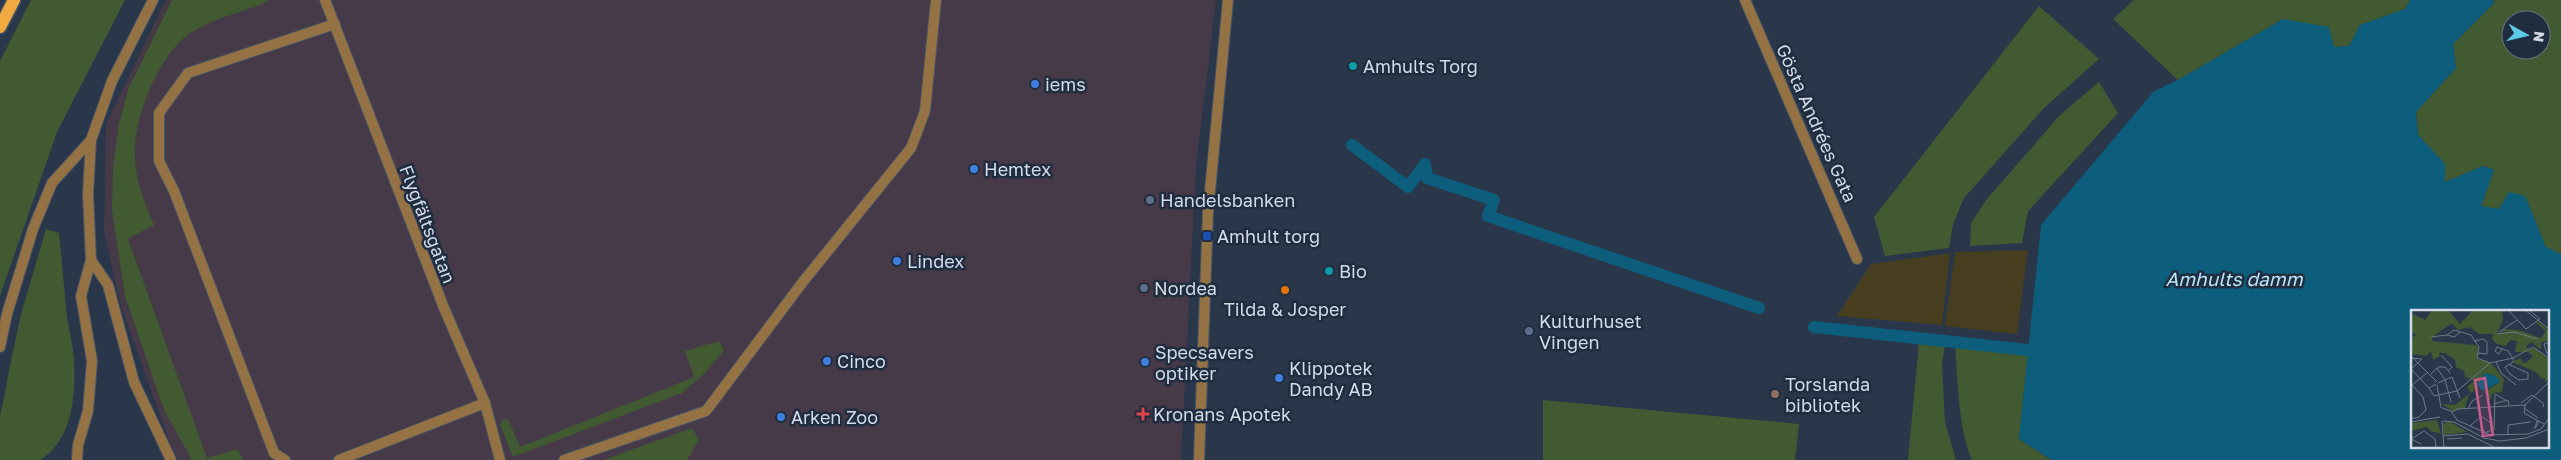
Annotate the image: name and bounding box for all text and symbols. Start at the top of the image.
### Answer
north arrow [2501,10,2551,60]
text: N [2530,30,2549,43]
street label: Gösta Andrées Gata [1772,40,1862,206]
place label: Amhults Torg [1363,55,1478,77]
marker: Amhults Torg [1347,60,1359,72]
place label: iems [1045,73,1086,95]
marker: iems [1029,78,1041,90]
place label: Hemtex [984,158,1051,180]
street label: Flygfältsgatan [395,162,461,286]
marker: Hemtex [968,163,980,175]
place label: Handelsbanken [1160,189,1295,211]
marker: Handelsbanken [1144,194,1156,206]
place label: Amhult torg [1217,225,1320,247]
marker: Amhult torg [1201,230,1213,242]
place label: Lindex [907,250,964,272]
marker: Lindex [891,255,903,267]
place label: Bio [1339,260,1367,282]
marker: Bio [1323,265,1335,277]
water label: Amhults damm [2166,267,2304,290]
place label: Nordea [1154,277,1217,299]
marker: Nordea [1138,282,1150,294]
marker: Tilda & Josper [1279,284,1291,296]
place label: Tilda & Josper [1224,298,1346,320]
place label: Kulturhuset Vingen [1539,310,1642,353]
inset map [2411,310,2548,448]
marker: Kulturhuset Vingen [1523,325,1535,337]
place label: Specsavers optiker [1155,341,1254,384]
place label: Cinco [837,350,886,372]
marker: Cinco [821,355,833,367]
marker: Specsavers optiker [1139,356,1151,368]
place label: Klippotek Dandy AB [1289,357,1373,400]
marker: Klippotek Dandy AB [1273,372,1285,384]
place label: Torslanda bibliotek [1785,373,1870,416]
marker: Torslanda bibliotek [1769,388,1781,400]
place label: Kronans Apotek [1153,403,1291,425]
place label: Arken Zoo [791,406,878,428]
marker: Kronans Apotek [1137,408,1149,420]
marker: Arken Zoo [775,411,787,423]

